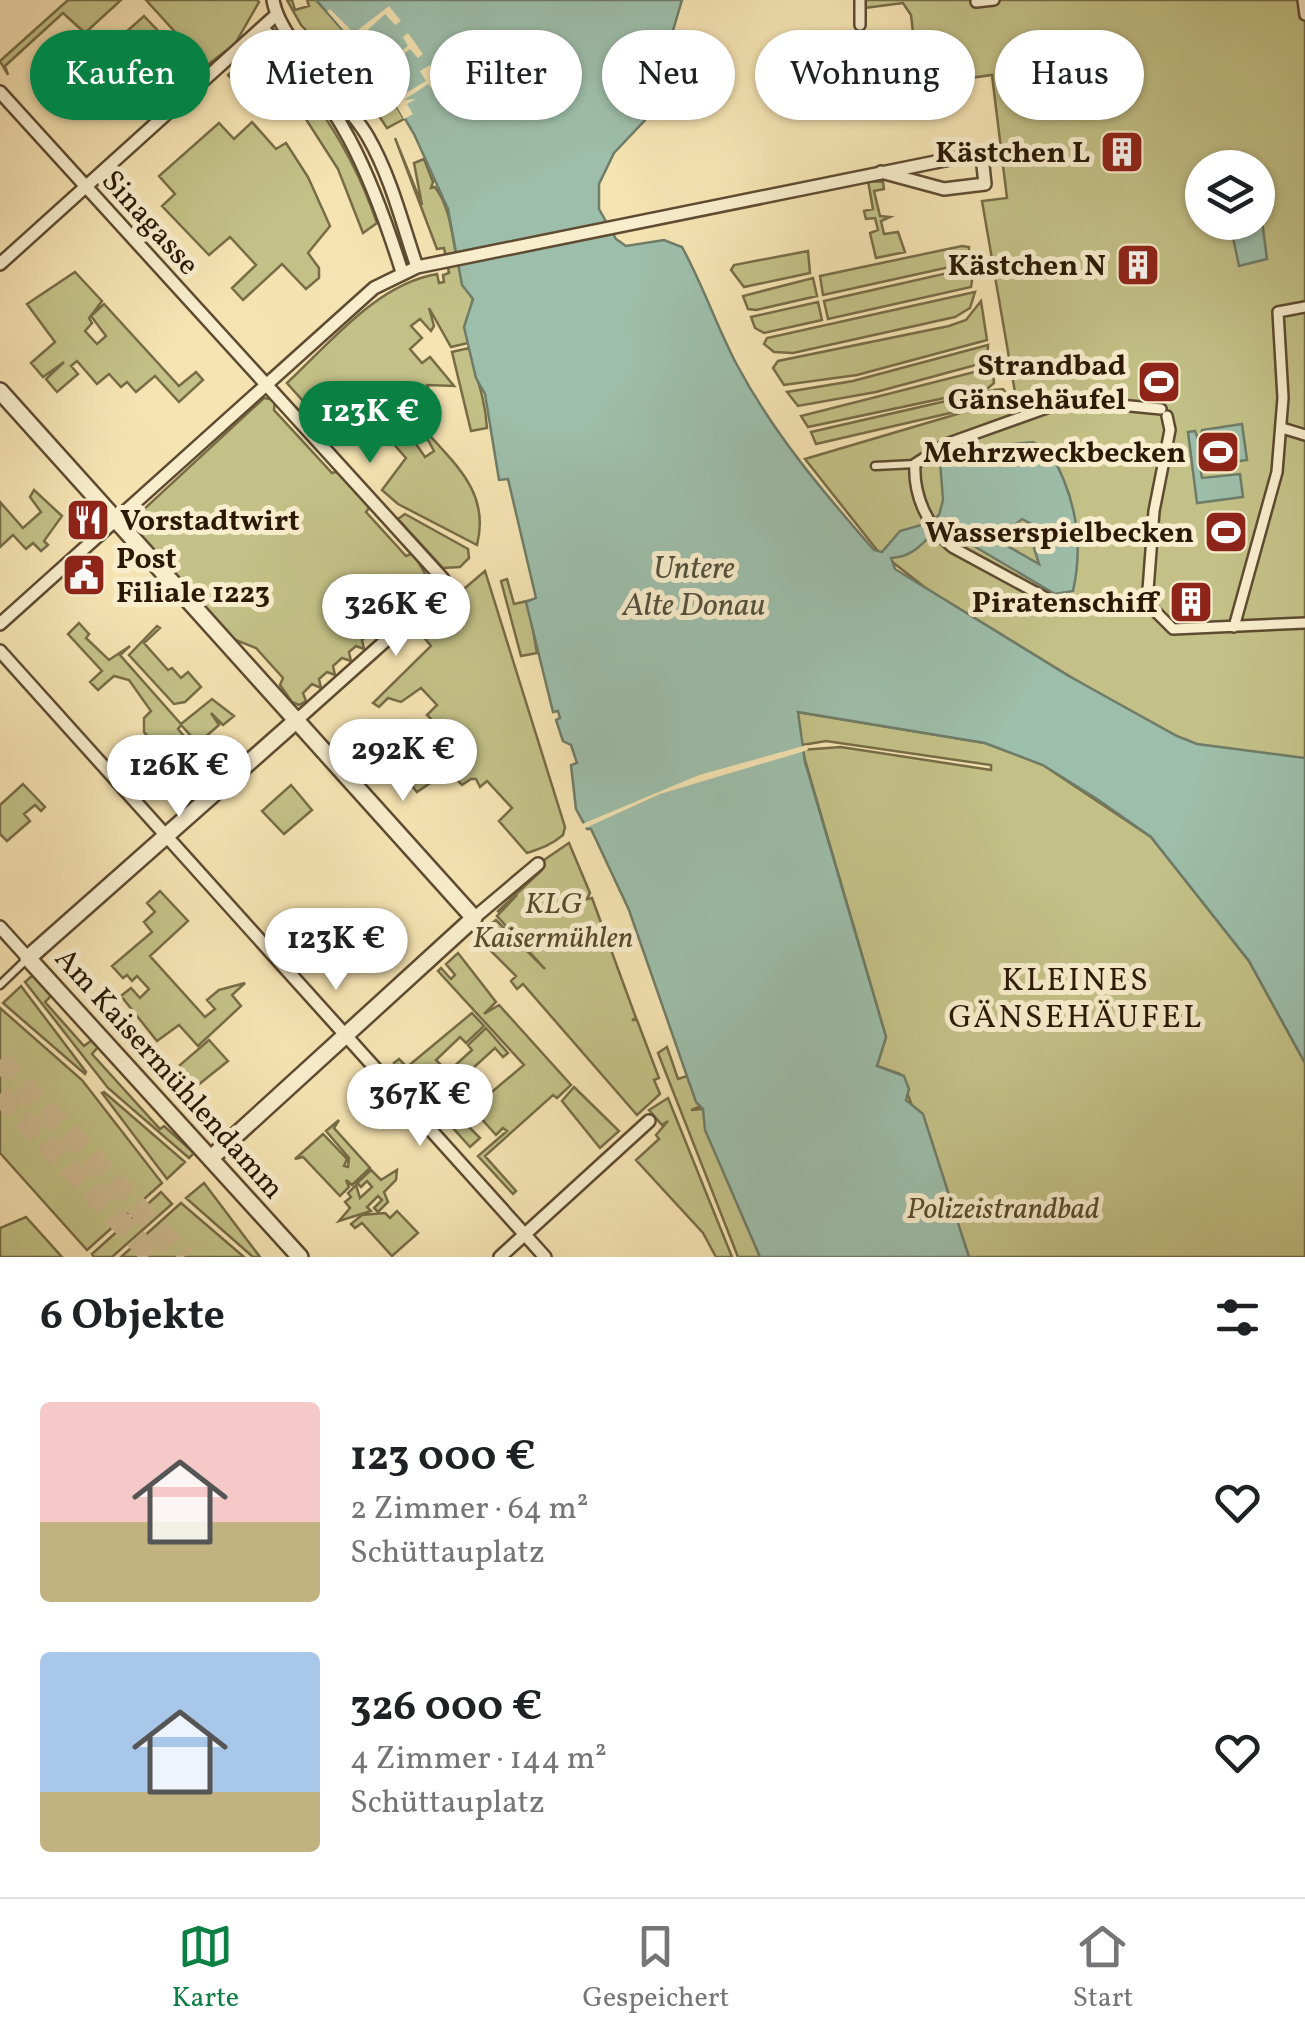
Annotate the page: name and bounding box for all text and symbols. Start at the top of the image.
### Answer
chip: Kaufen [30,30,210,120]
chip: Mieten [230,30,410,120]
chip: Filter [430,30,582,120]
chip: Neu [602,30,735,120]
chip: Wohnung [755,30,975,120]
chip: Haus [995,30,1144,120]
building icon: Kästchen L [1099,129,1145,175]
place label: Kästchen L [935,133,1090,175]
map controls [1185,150,1275,240]
button: layers [1185,150,1275,240]
street label: Sinagasse [91,161,208,285]
building icon: Kästchen N [1115,242,1161,288]
place label: Kästchen N [948,246,1106,288]
place label: Strandbad Gänsehäufel [948,346,1126,422]
sports icon: Strandbad Gänsehäufel [1136,359,1182,405]
pin: 123K € [289,381,451,466]
text: 123K € [321,391,419,435]
sports icon: Mehrzweckbecken [1195,429,1241,475]
place label: Mehrzweckbecken [923,433,1186,475]
restaurant icon: Vorstadtwirt [65,497,111,543]
place label: Vorstadtwirt [120,501,300,543]
sports icon: Wasserspielbecken [1203,509,1249,555]
place label: Wasserspielbecken [925,513,1194,555]
place label: Post Filiale 1223 [116,539,270,615]
water label: Untere Alte Donau [621,548,766,629]
public building icon: Post Filiale 1223 [61,552,107,598]
pin: 326K € [315,574,477,659]
building icon: Piratenschiff [1168,579,1214,625]
place label: Piratenschiff [972,583,1161,625]
text: 326K € [344,584,448,628]
pin: 292K € [322,719,484,804]
text: 292K € [351,729,455,773]
pin: 126K € [98,735,260,820]
text: 126K € [129,745,229,789]
park label: KLG Kaisermühlen [473,884,633,960]
pin: 123K € [255,908,417,993]
text: 123K € [287,918,385,962]
street label: Am Kaisermühlendamm [44,940,293,1209]
district label: KLEINES GÄNSEHÄUFEL [948,960,1204,1041]
pin: 367K € [339,1064,501,1149]
text: 367K € [369,1074,471,1118]
park label: Polizeistrandbad [907,1189,1100,1231]
text: 6 Objekte [40,1288,225,1347]
icon: filters [1210,1290,1265,1345]
text: 123 000 € [350,1429,536,1488]
icon: home [120,1442,240,1562]
icon: heart [1210,1475,1265,1530]
text: 2 Zimmer · 64 m² [350,1488,589,1532]
text: Schüttauplatz [350,1532,545,1576]
text: 326 000 € [350,1679,543,1738]
icon: home [120,1692,240,1812]
icon: heart [1210,1725,1265,1780]
text: 4 Zimmer · 144 m² [350,1738,607,1782]
text: Schüttauplatz [350,1782,545,1826]
tab: Karte [172,1919,239,2018]
tab: Gespeichert [582,1919,729,2018]
tab: Start [1073,1919,1133,2018]

